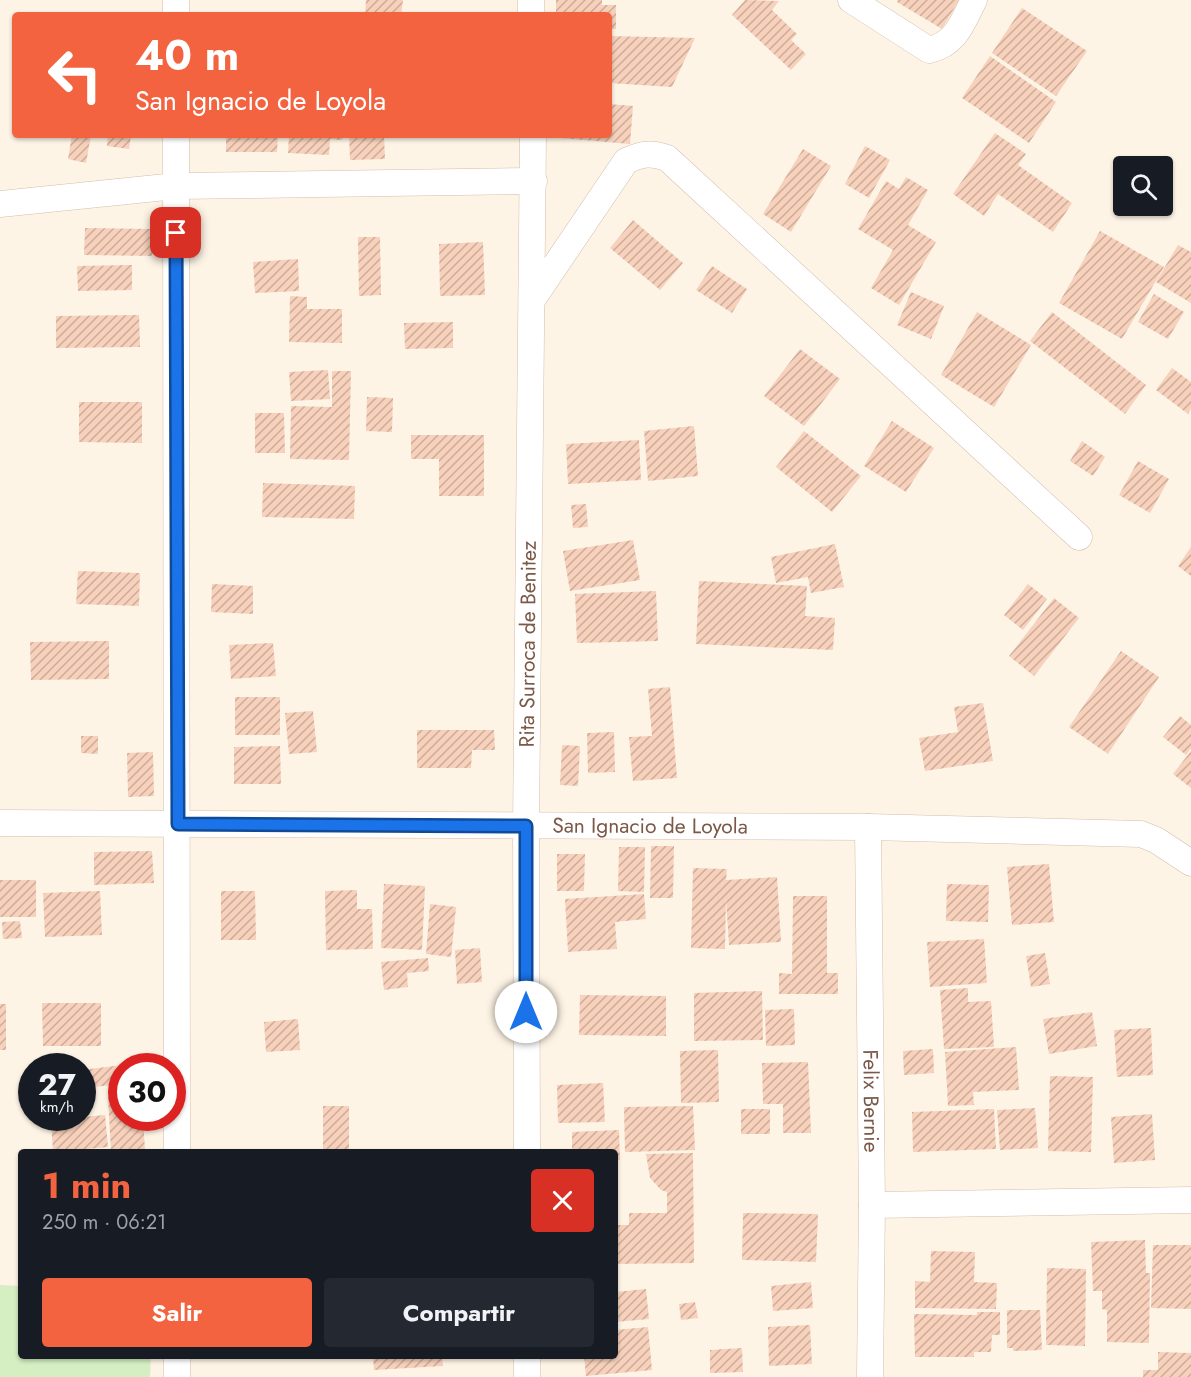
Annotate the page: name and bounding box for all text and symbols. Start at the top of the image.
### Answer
text: 40 m [135,25,239,86]
icon: left [36,36,114,114]
text: San Ignacio de Loyola [135,81,386,120]
map controls [1113,156,1173,216]
button: search [1113,156,1173,216]
pin [150,207,201,258]
icon: arrive [159,216,192,249]
street label: Rita Surroca de Benitez [512,540,544,747]
street label: San Ignacio de Loyola [552,811,748,841]
position arrow [494,980,558,1044]
street label: Felix Bernie [855,1049,886,1153]
speed limit sign: 30 [108,1053,186,1131]
text: 27 [38,1063,76,1106]
text: km/h [40,1096,74,1118]
text: 1 min [42,1159,131,1211]
button: close [531,1169,594,1232]
text: 250 m · 06:21 [42,1208,166,1237]
button: Salir [42,1278,312,1347]
button: Compartir [324,1278,594,1347]

